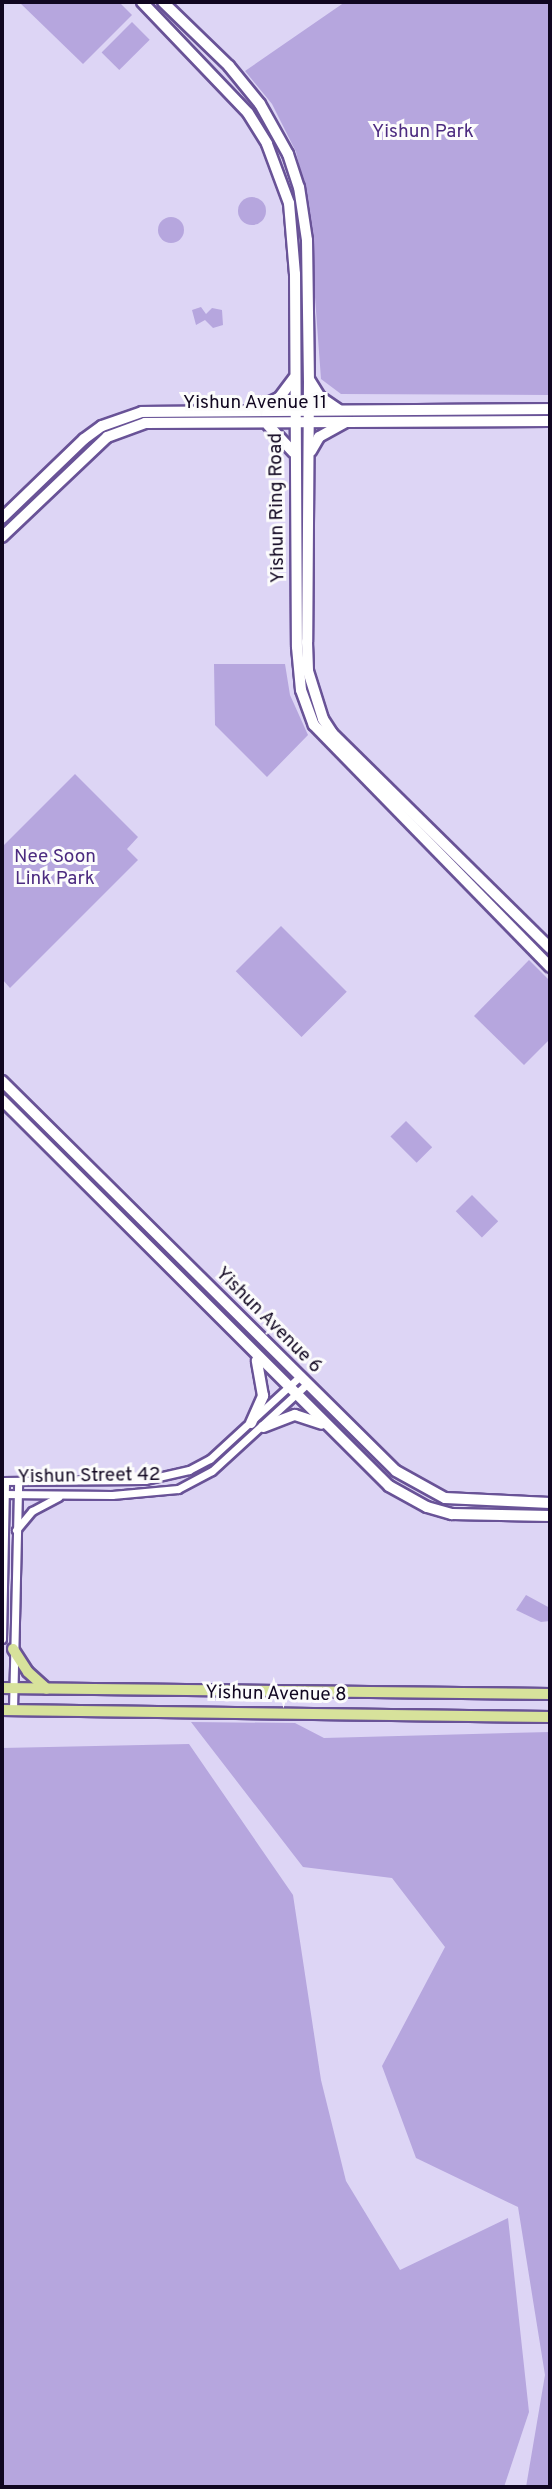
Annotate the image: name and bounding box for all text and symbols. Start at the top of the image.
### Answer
park label: Yishun Park [372,122,474,144]
street label: Yishun Avenue 11 [183,393,327,415]
street label: Yishun Ring Road [265,433,291,583]
park label: Nee Soon Link Park [14,847,96,891]
street label: Yishun Avenue 6 [210,1263,326,1379]
street label: Yishun Street 42 [17,1464,161,1490]
street label: Yishun Avenue 8 [205,1682,347,1708]

